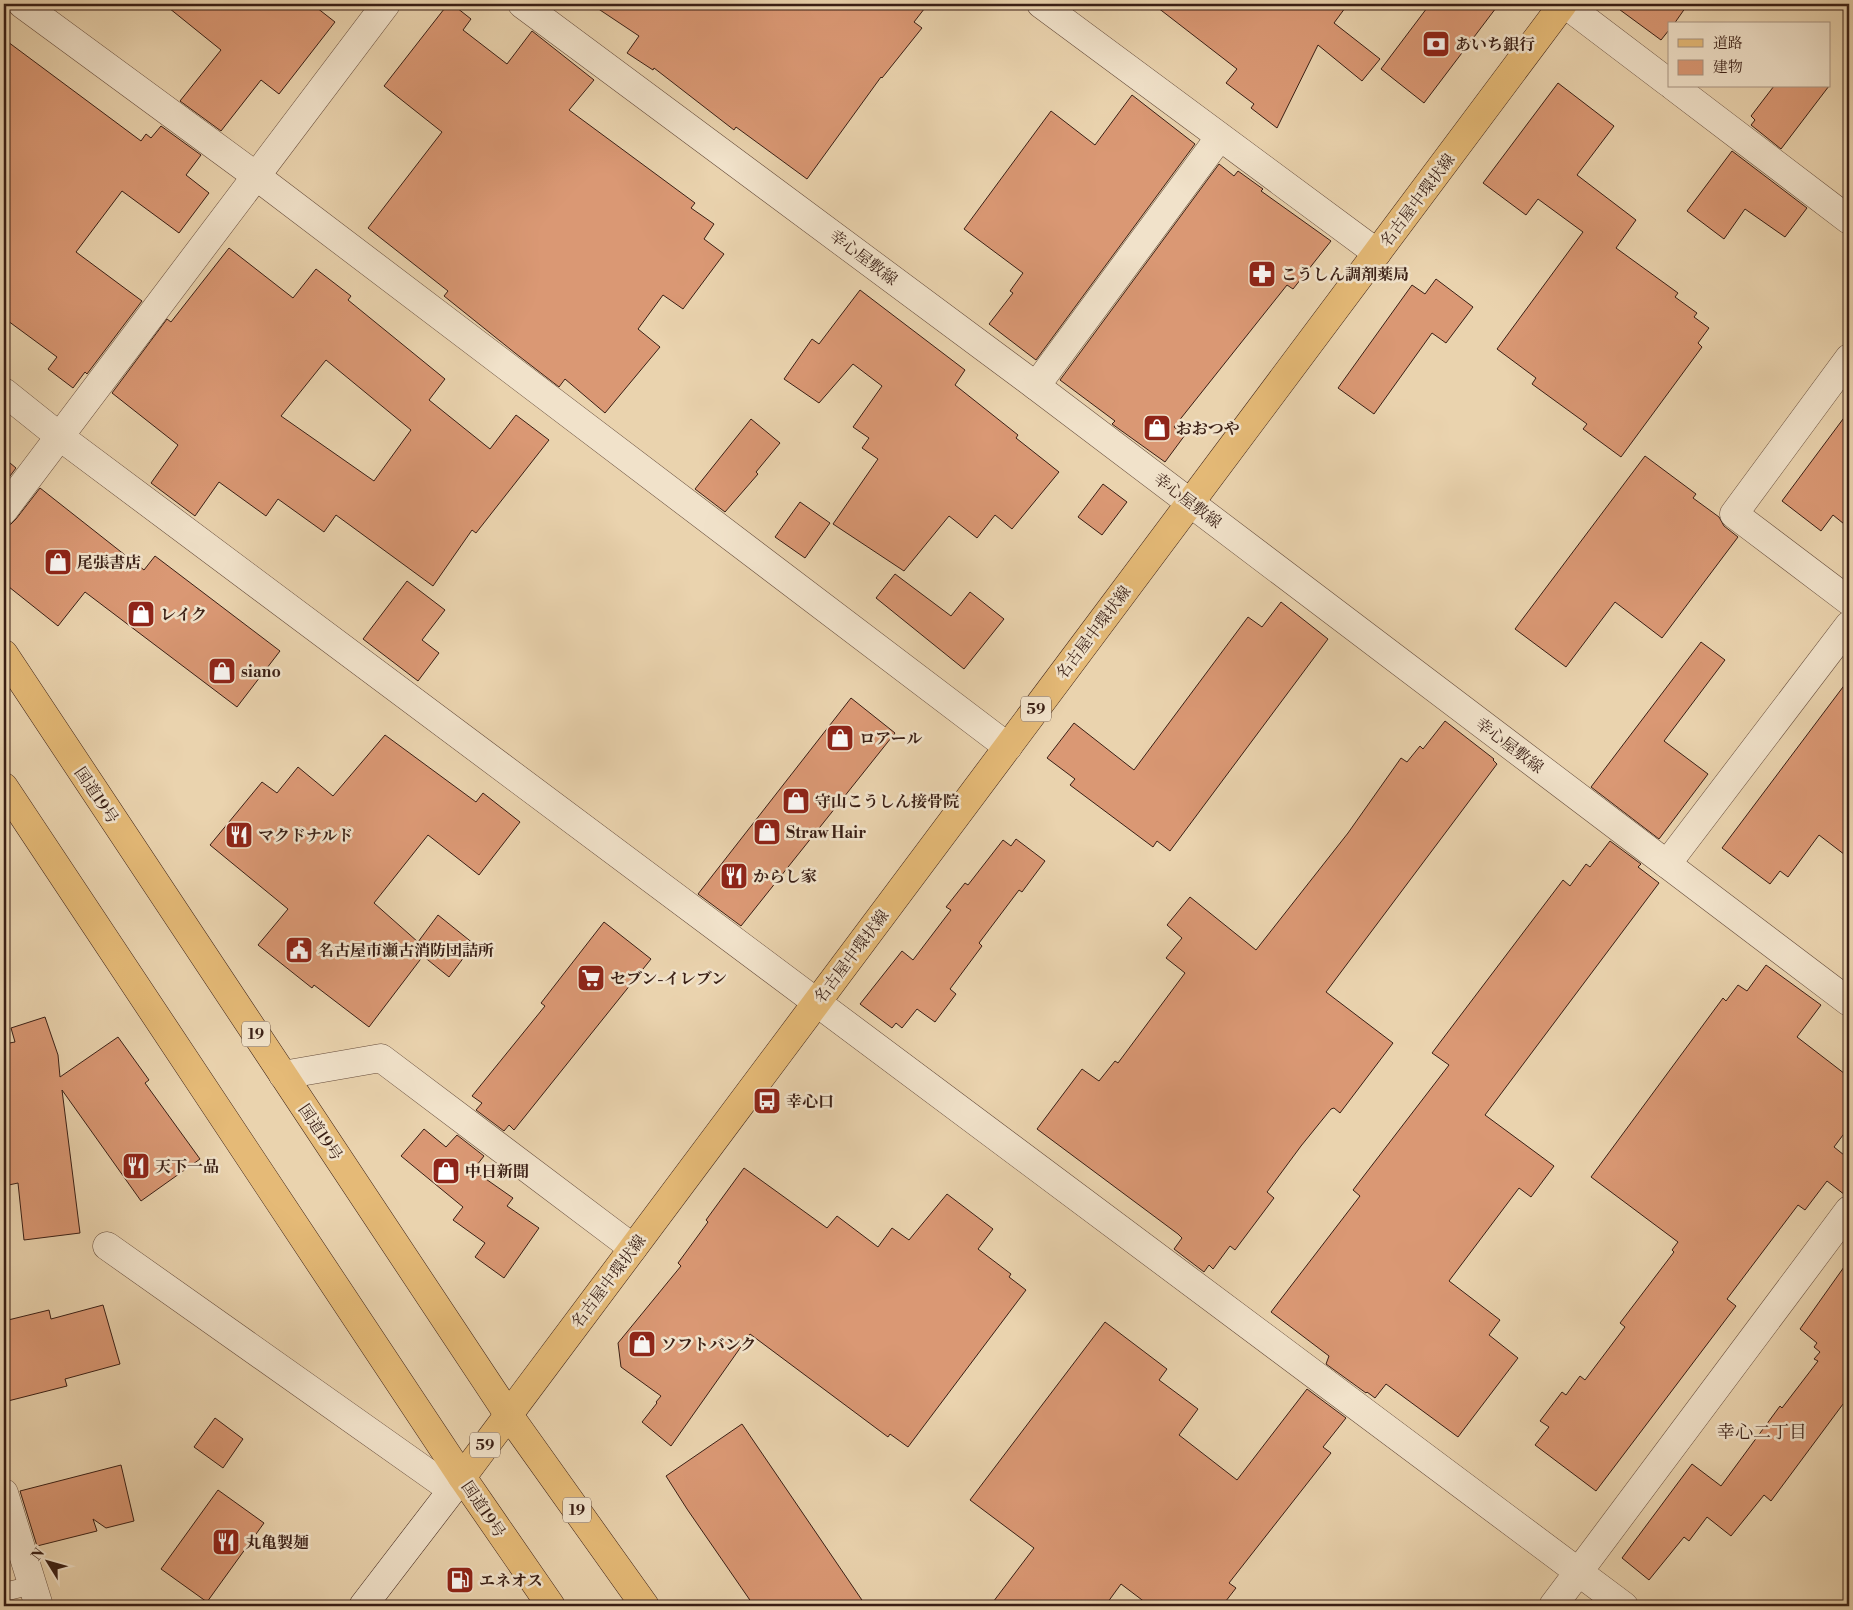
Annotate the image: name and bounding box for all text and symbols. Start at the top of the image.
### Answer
legend [1668,22,1830,88]
bank icon: あいち銀行 [1421,29,1451,59]
text: 道路 [1713,34,1743,53]
place label: あいち銀行 [1455,35,1535,55]
text: 建物 [1713,58,1743,77]
street label: 名古屋中環状線 [1376,150,1459,251]
street label: 幸心屋敷線 [825,226,901,290]
pharmacy icon: こうしん調剤薬局 [1247,259,1277,289]
place label: こうしん調剤薬局 [1281,265,1409,285]
shop icon: おおつや [1142,413,1172,443]
place label: おおつや [1176,419,1240,439]
street label: 幸心屋敷線 [1149,469,1225,533]
shop icon: 尾張書店 [43,547,73,577]
place label: 尾張書店 [77,553,141,573]
street label: 名古屋中環状線 [1052,582,1135,683]
shop icon: レイク [126,599,156,629]
place label: レイク [160,605,207,625]
shop icon: siano [207,656,237,686]
place label: siano [241,662,281,682]
road number: 59 [1021,696,1051,722]
street label: 幸心屋敷線 [1471,714,1547,778]
shop icon: ロアール [825,723,855,753]
place label: ロアール [859,729,922,749]
street label: 国道19号 [70,763,122,828]
shop icon: 守山こうしん接骨院 [781,786,811,816]
place label: 守山こうしん接骨院 [815,792,959,812]
shop icon: Straw Hair [752,817,782,847]
restaurant icon: マクドナルド [224,820,254,850]
place label: Straw Hair [786,823,866,843]
place label: マクドナルド [258,826,353,846]
restaurant icon: からし家 [719,861,749,891]
place label: からし家 [753,867,817,887]
street label: 名古屋中環状線 [810,906,893,1007]
public building icon: 名古屋市瀬古消防団詰所 [284,935,314,965]
place label: 名古屋市瀬古消防団詰所 [318,941,494,961]
supermarket icon: セブン-イレブン [576,963,606,993]
place label: セブン-イレブン [610,969,727,989]
road number: 19 [242,1022,270,1046]
bus stop icon: 幸心口 [752,1086,782,1116]
place label: 幸心口 [786,1092,834,1112]
street label: 国道19号 [294,1100,346,1165]
restaurant icon: 天下一品 [121,1151,151,1181]
shop icon: 中日新聞 [431,1156,461,1186]
place label: 天下一品 [155,1157,219,1177]
place label: 中日新聞 [465,1162,529,1182]
street label: 名古屋中環状線 [567,1231,650,1332]
shop icon: ソフトバンク [627,1329,657,1359]
place label: ソフトバンク [661,1335,756,1355]
district label: 幸心二丁目 [1717,1421,1807,1444]
road number: 59 [470,1432,500,1458]
street label: 国道19号 [457,1477,509,1542]
road number: 19 [563,1498,591,1522]
restaurant icon: 丸亀製麺 [211,1527,241,1557]
place label: 丸亀製麺 [245,1533,309,1553]
north arrow [22,1538,72,1588]
text: N [28,1545,49,1565]
fuel station icon: エネオス [445,1565,475,1595]
place label: エネオス [479,1571,543,1591]

